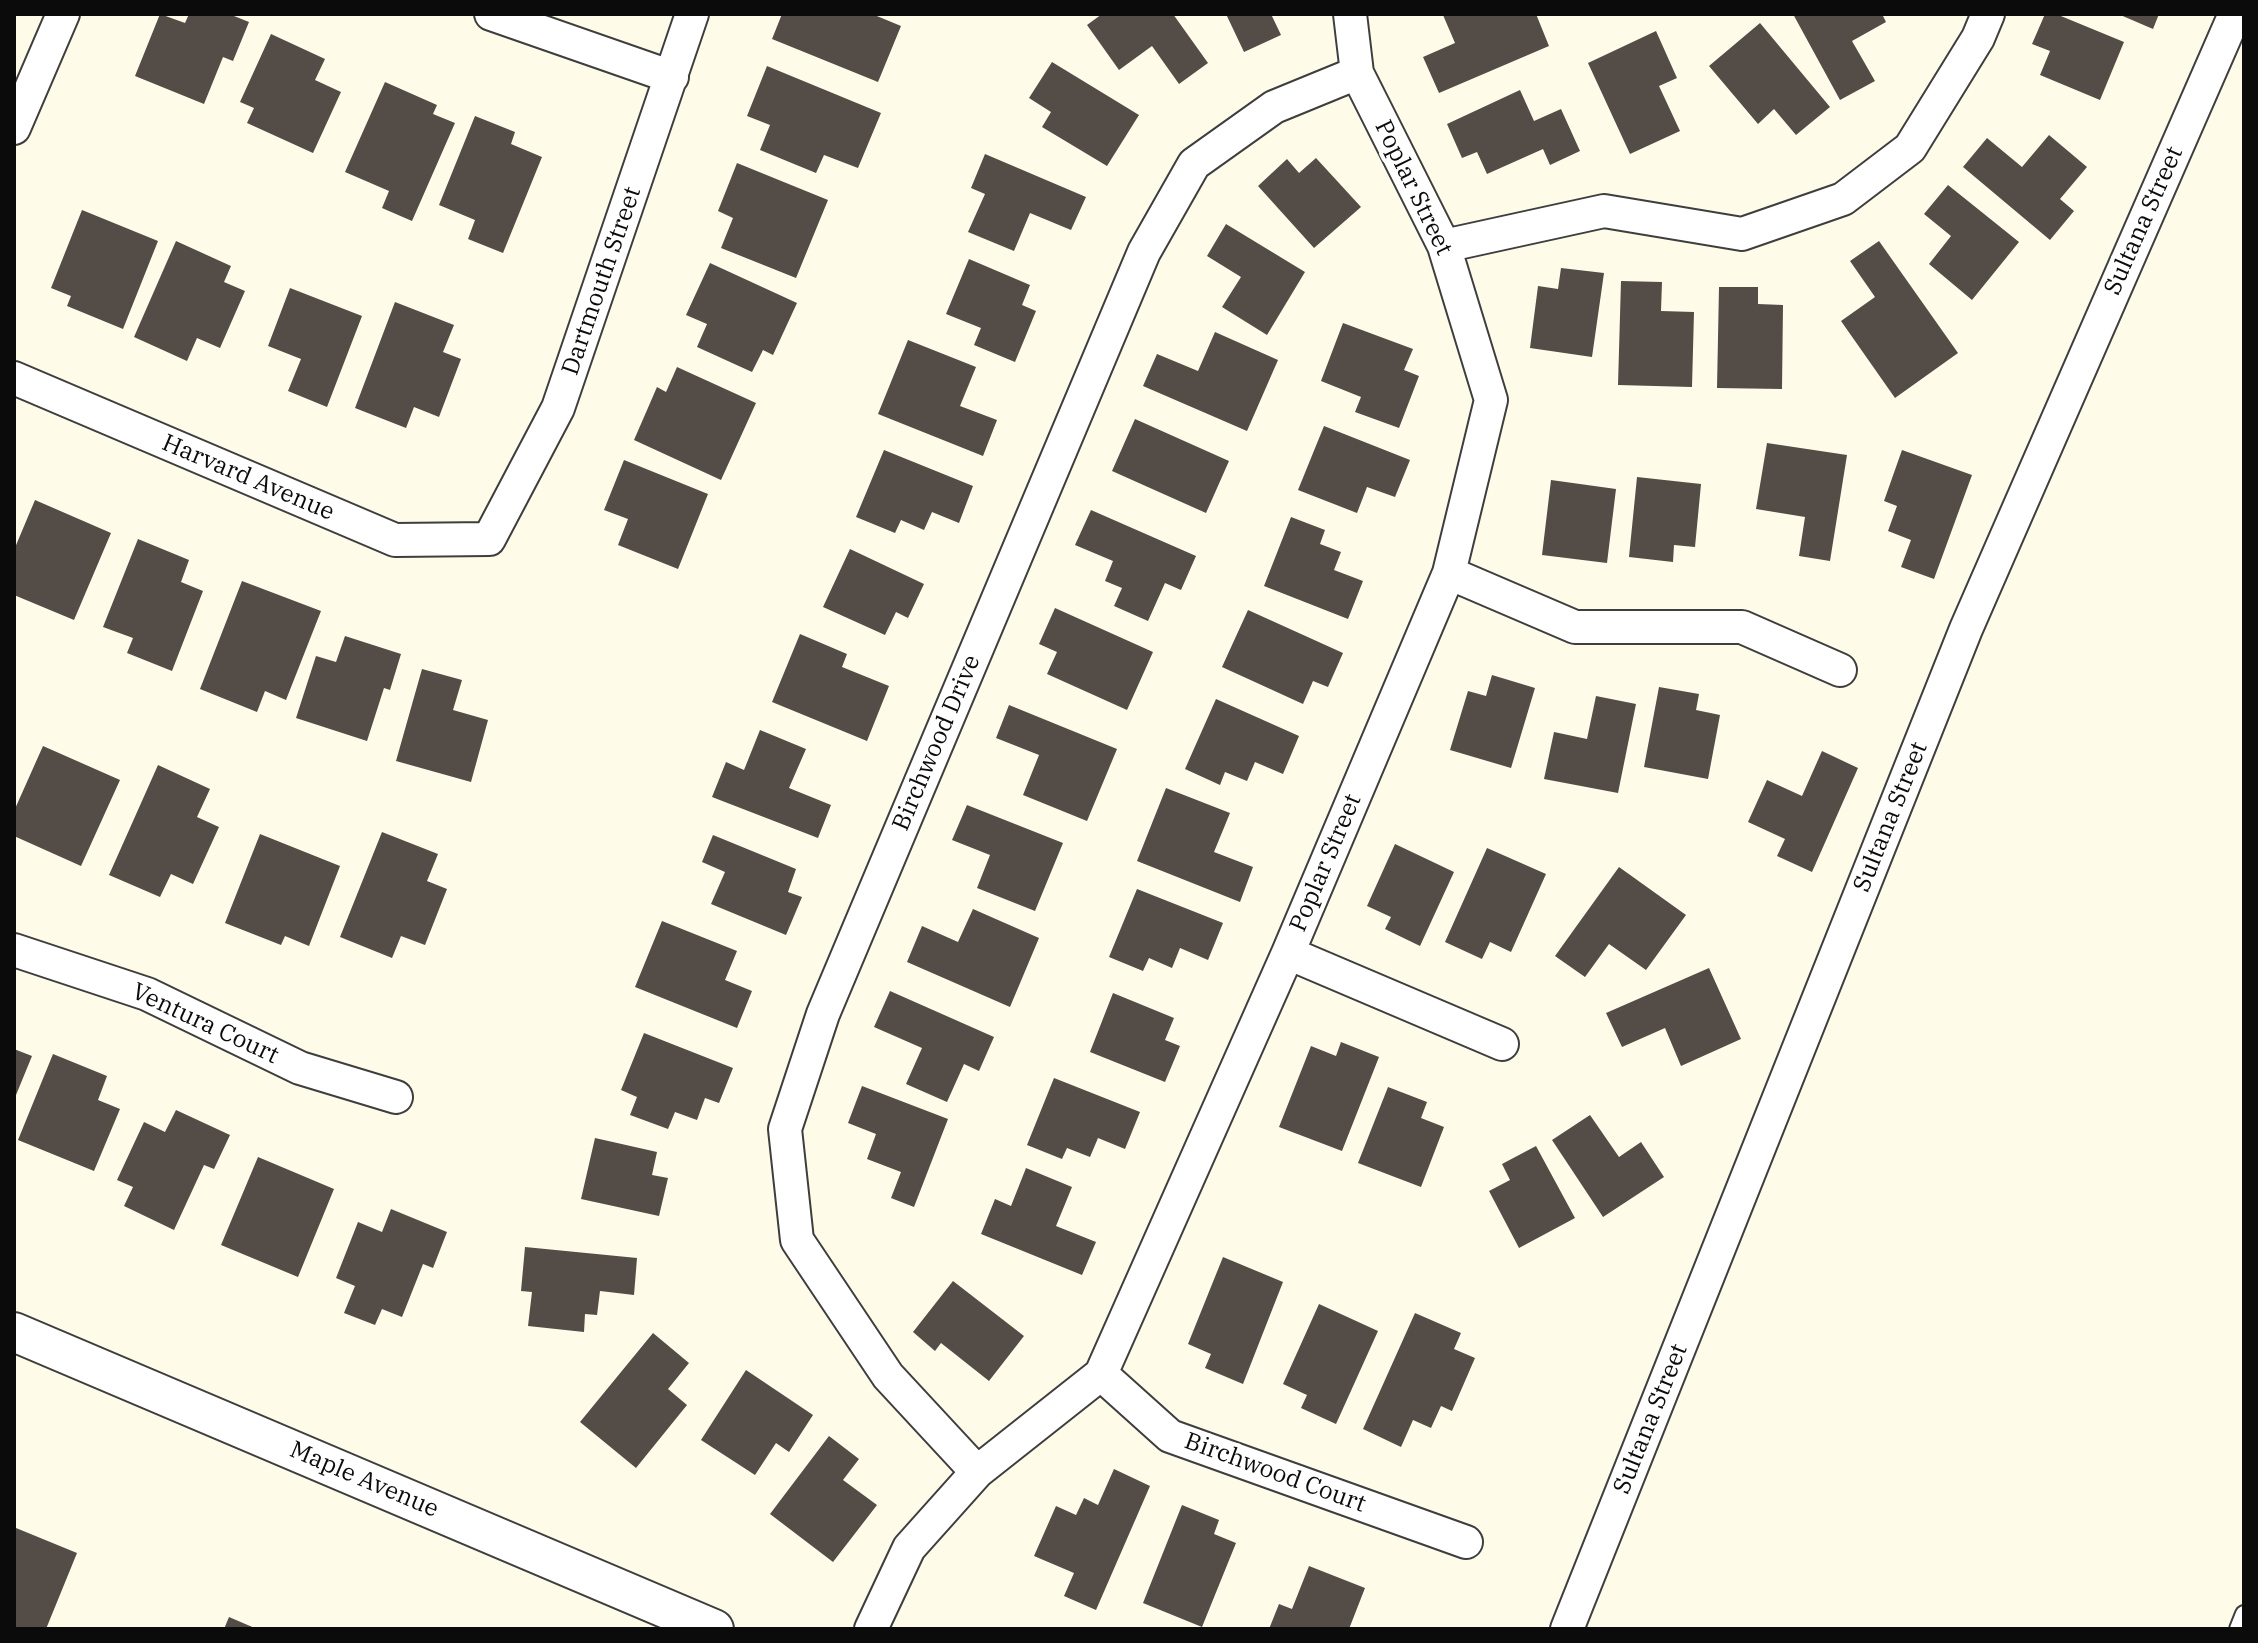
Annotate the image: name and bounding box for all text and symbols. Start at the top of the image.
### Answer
street label: Poplar Street [1368,116,1458,260]
street label: Sultana Street [2098,142,2190,300]
street label: Dartmouth Street [556,183,648,379]
street label: Harvard Avenue [158,429,338,527]
street label: Birchwood Drive [887,651,987,835]
street label: Sultana Street [1848,738,1934,896]
street label: Poplar Street [1284,790,1368,936]
street label: Ventura Court [127,977,283,1071]
street label: Sultana Street [1608,1340,1694,1498]
street label: Birchwood Court [1180,1427,1370,1519]
street label: Maple Avenue [285,1436,443,1524]

